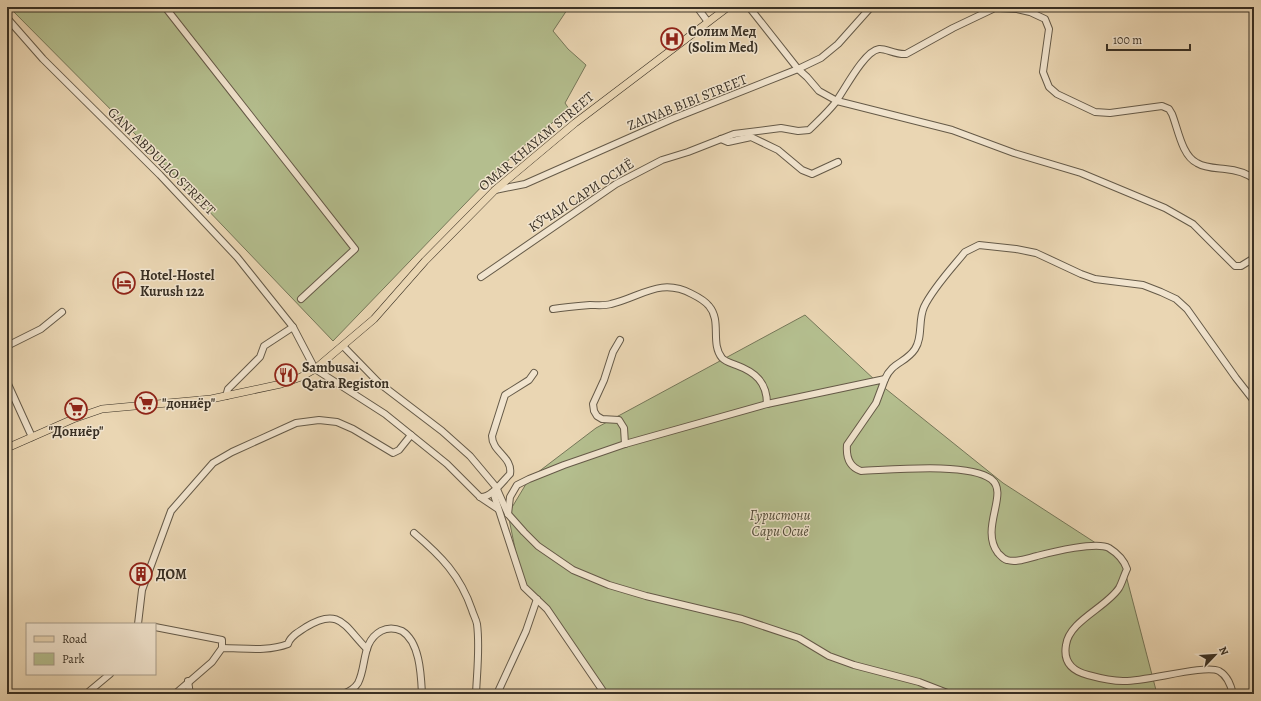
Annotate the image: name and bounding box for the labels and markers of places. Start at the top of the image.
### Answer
place label: Солим Мед (Solim Med) [688,22,758,57]
hospital icon: Солим Мед (Solim Med) [659,26,685,52]
place label: Hotel-Hostel Kurush 122 [140,266,215,301]
hotel icon: Hotel-Hostel Kurush 122 [111,270,137,296]
place label: Sambusai Qatra Registon [302,358,389,393]
restaurant icon: Sambusai Qatra Registon [273,362,299,388]
supermarket icon: "дониёр" [133,390,159,416]
place label: "дониёр" [162,394,216,413]
supermarket icon: "Дониёр" [63,396,89,422]
place label: "Дониёр" [48,422,104,441]
building icon: ДОМ [128,561,154,587]
place label: ДОМ [156,565,187,584]

